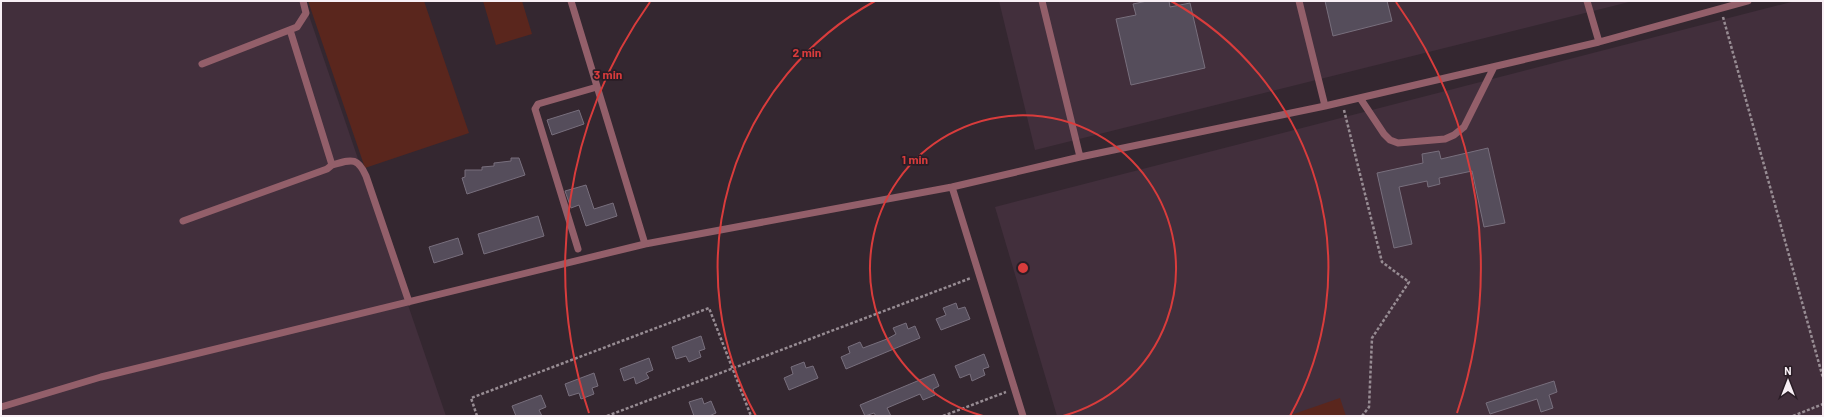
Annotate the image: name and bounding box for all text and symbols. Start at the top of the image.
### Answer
text: 2 min [793,45,821,59]
text: 3 min [594,67,622,81]
text: 1 min [902,152,928,166]
centre of rings [1016,261,1030,275]
north arrow [1768,361,1808,401]
text: N [1784,364,1792,377]

